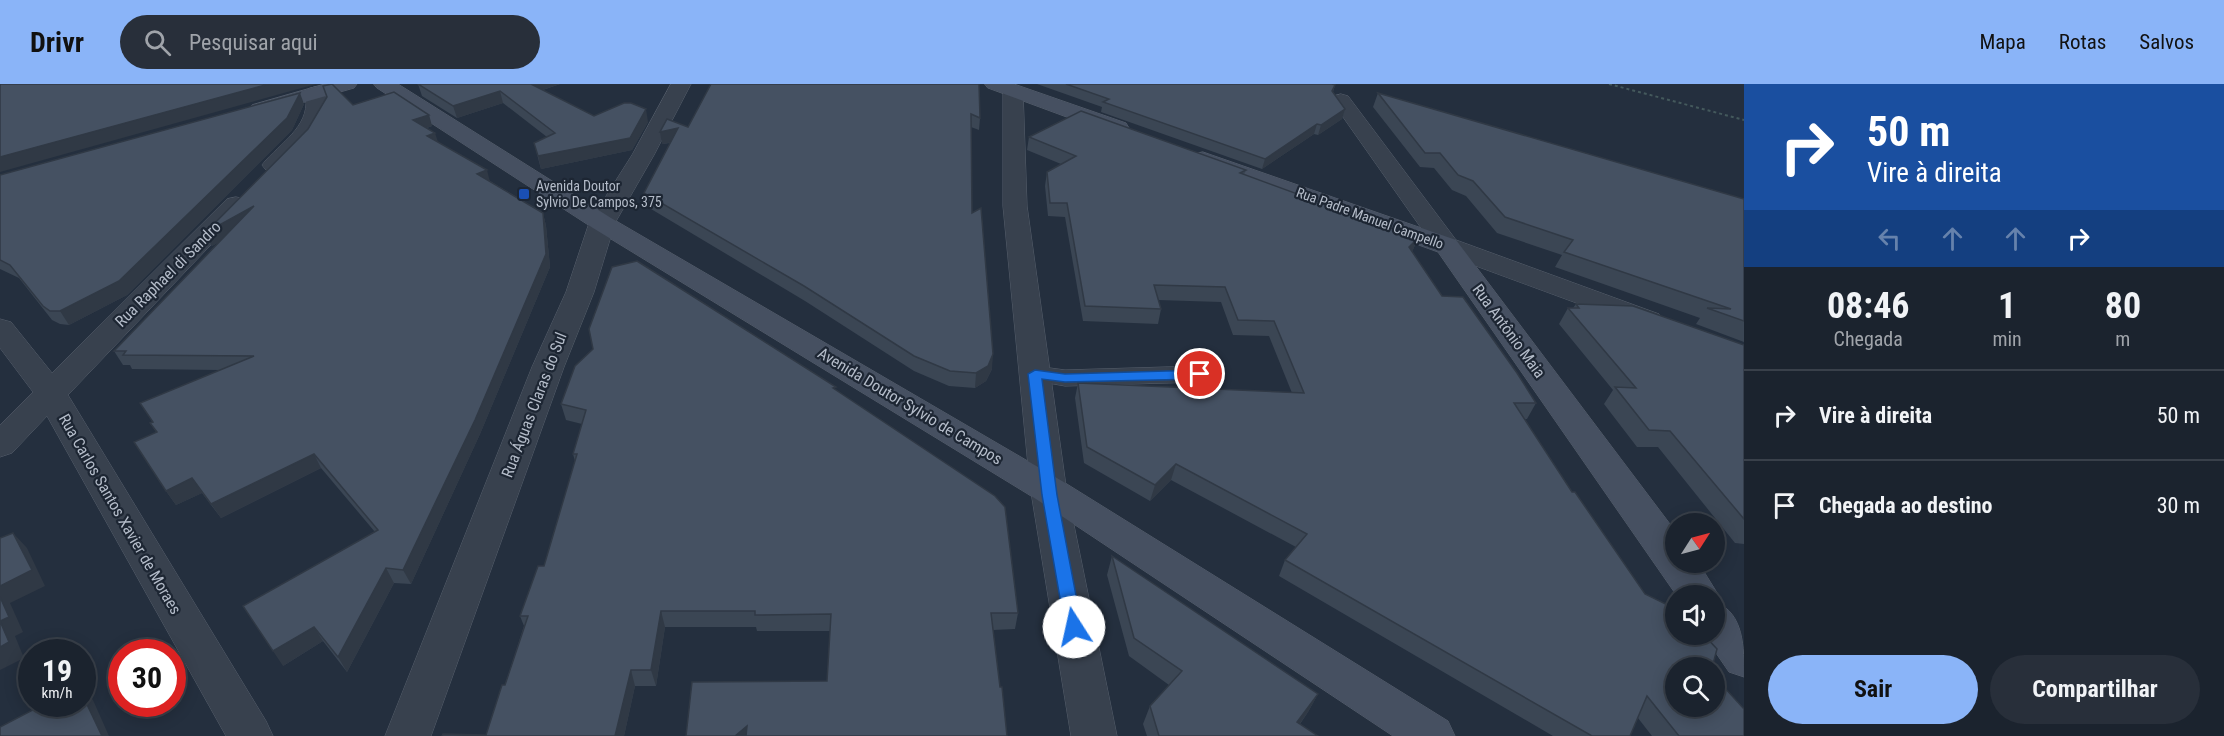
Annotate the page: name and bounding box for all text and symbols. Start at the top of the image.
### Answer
search box [120,15,540,69]
text: Drivr [30,26,84,59]
icon: search [141,26,174,59]
text: Pesquisar aqui [189,30,318,55]
text: Mapa [1979,30,2026,54]
text: Rotas [2059,30,2106,54]
text: Salvos [2139,30,2194,54]
text: 50 m [1867,107,1950,156]
icon: right [1768,108,1846,186]
text: Vire à direita [1867,157,2002,189]
place label: Avenida Doutor Sylvio De Campos, 375 [536,178,662,210]
street label: Rua Padre Manuel Campello [1294,184,1446,252]
marker: Avenida Doutor Sylvio De Campos, 375 [517,187,531,201]
street label: Rua Raphael di Sandro [111,217,225,331]
icon: left [1873,222,1906,255]
icon: ahead [1936,222,1969,255]
icon: ahead [1999,222,2032,255]
icon: right [2062,222,2095,255]
street label: Rua Antônio Maia [1469,280,1549,382]
text: 08:46 [1827,285,1910,327]
text: 1 [1998,285,2016,327]
text: 80 [2105,285,2141,327]
text: Chegada [1834,327,1903,351]
text: min [1992,327,2022,351]
text: m [2115,327,2130,351]
street label: Rua Águas Claras do Sul [498,330,570,480]
street label: Avenida Doutor Sylvio de Campos [814,343,1006,469]
pin [1174,348,1225,399]
icon: arrive [1183,357,1216,390]
icon: right [1768,399,1801,432]
text: Vire à direita [1819,403,1932,428]
text: 50 m [2157,403,2200,428]
street label: Rua Carlos Santos Xavier de Moraes [55,410,185,618]
icon: arrive [1768,489,1801,522]
text: Chegada ao destino [1819,493,1993,518]
text: 30 m [2157,493,2200,518]
north arrow [1665,513,1725,573]
map controls [1665,513,1725,717]
button: sound [1665,585,1725,645]
position arrow [1042,595,1106,659]
speed limit sign: 30 [108,639,186,717]
text: 19 [42,653,72,688]
button: Sair [1768,655,1978,724]
button: Compartilhar [1990,655,2200,724]
button: search [1665,657,1725,717]
text: km/h [42,684,72,702]

